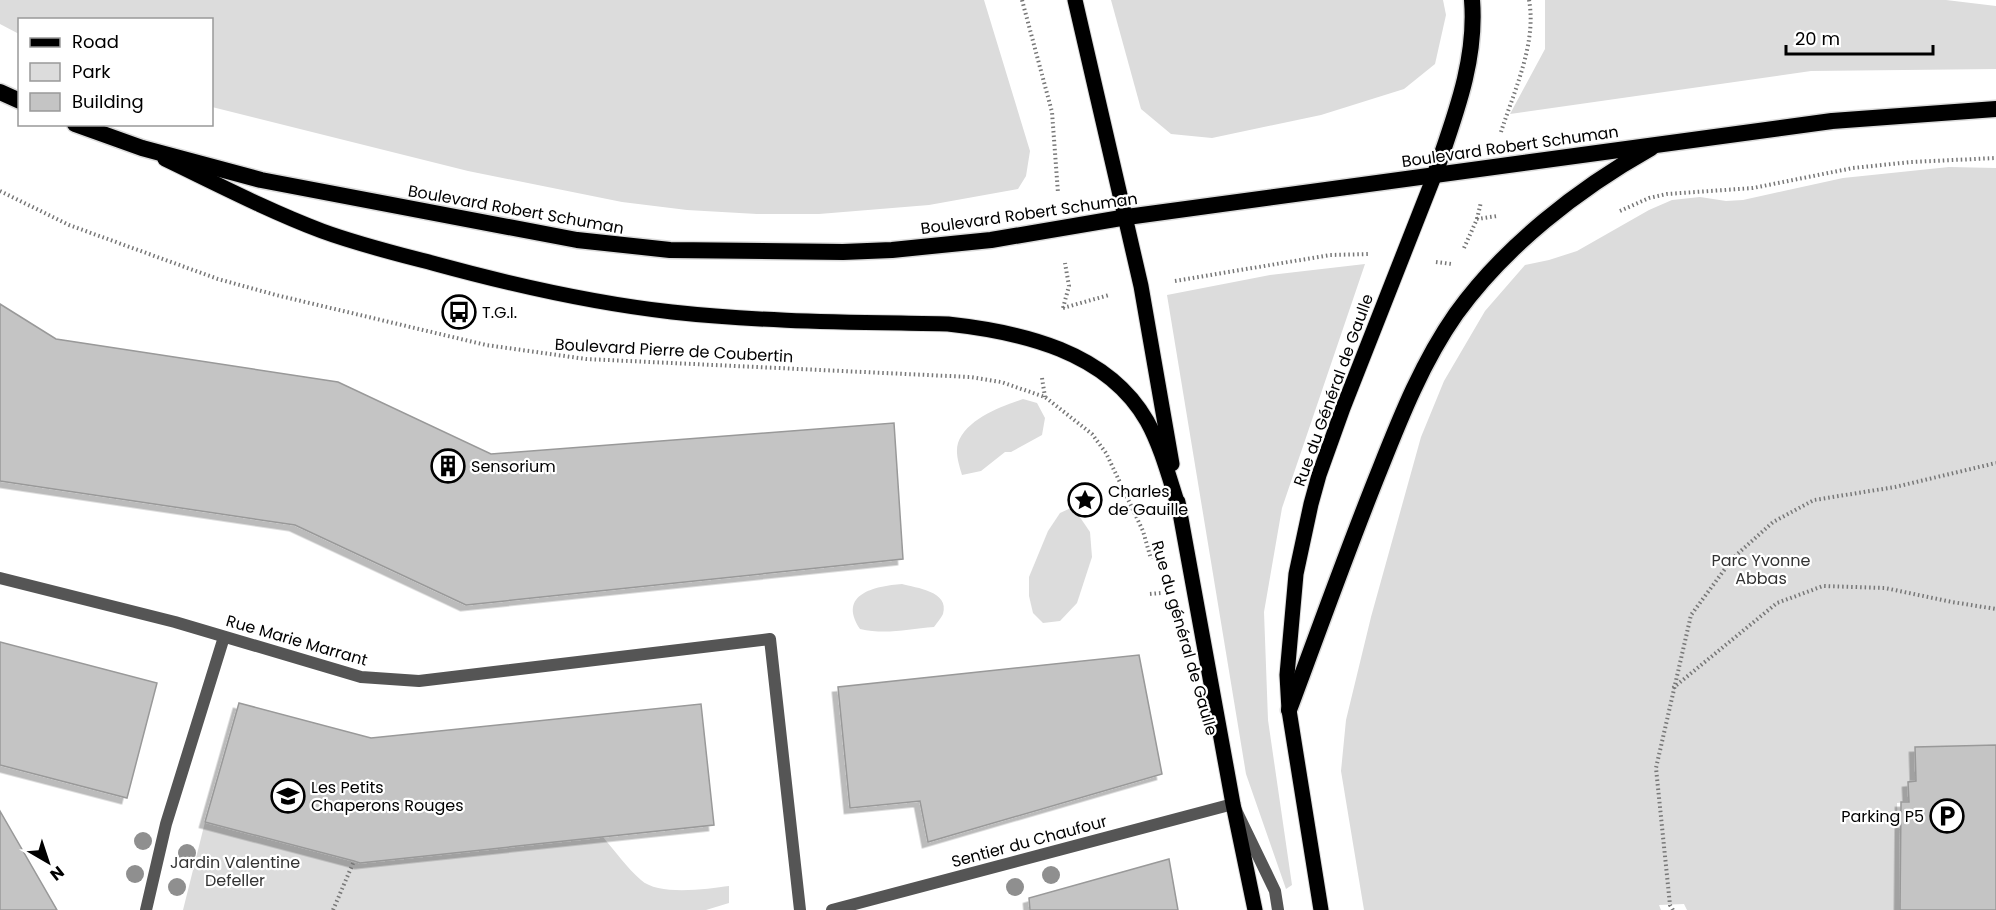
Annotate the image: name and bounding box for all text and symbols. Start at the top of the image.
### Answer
legend [18,18,213,126]
scale bar [1786,18,1933,56]
text: 20 m [1795,26,1840,51]
text: Road [72,29,119,54]
text: Park [72,59,111,84]
text: Building [72,89,144,114]
street label: Boulevard Robert Schuman [1400,120,1620,173]
street label: Boulevard Robert Schuman [406,179,626,240]
street label: Boulevard Robert Schuman [919,187,1139,240]
street label: Rue du Général de Gaulle [1288,291,1379,490]
bus stop icon: T.G.I. [441,294,477,330]
place label: T.G.I. [482,301,517,324]
street label: Boulevard Pierre de Coubertin [554,333,794,368]
building icon: Sensorium [430,448,466,484]
place label: Sensorium [471,455,556,478]
place label: Charles de Gauille [1108,480,1188,521]
place icon: Charles de Gauille [1067,482,1103,518]
street label: Rue du général de Gaulle [1146,538,1223,738]
park label: Parc Yvonne Abbas [1712,549,1811,590]
street label: Rue Marie Marrant [223,609,370,672]
place label: Les Petits Chaperons Rouges [311,776,464,817]
school or university icon: Les Petits Chaperons Rouges [270,778,306,814]
parking icon: Parking P5 [1929,798,1965,834]
place label: Parking P5 [1841,805,1924,828]
street label: Sentier du Chaufour [949,810,1109,873]
north arrow [18,832,78,892]
park label: Jardin Valentine Defeller [170,851,300,892]
text: N [45,861,69,886]

